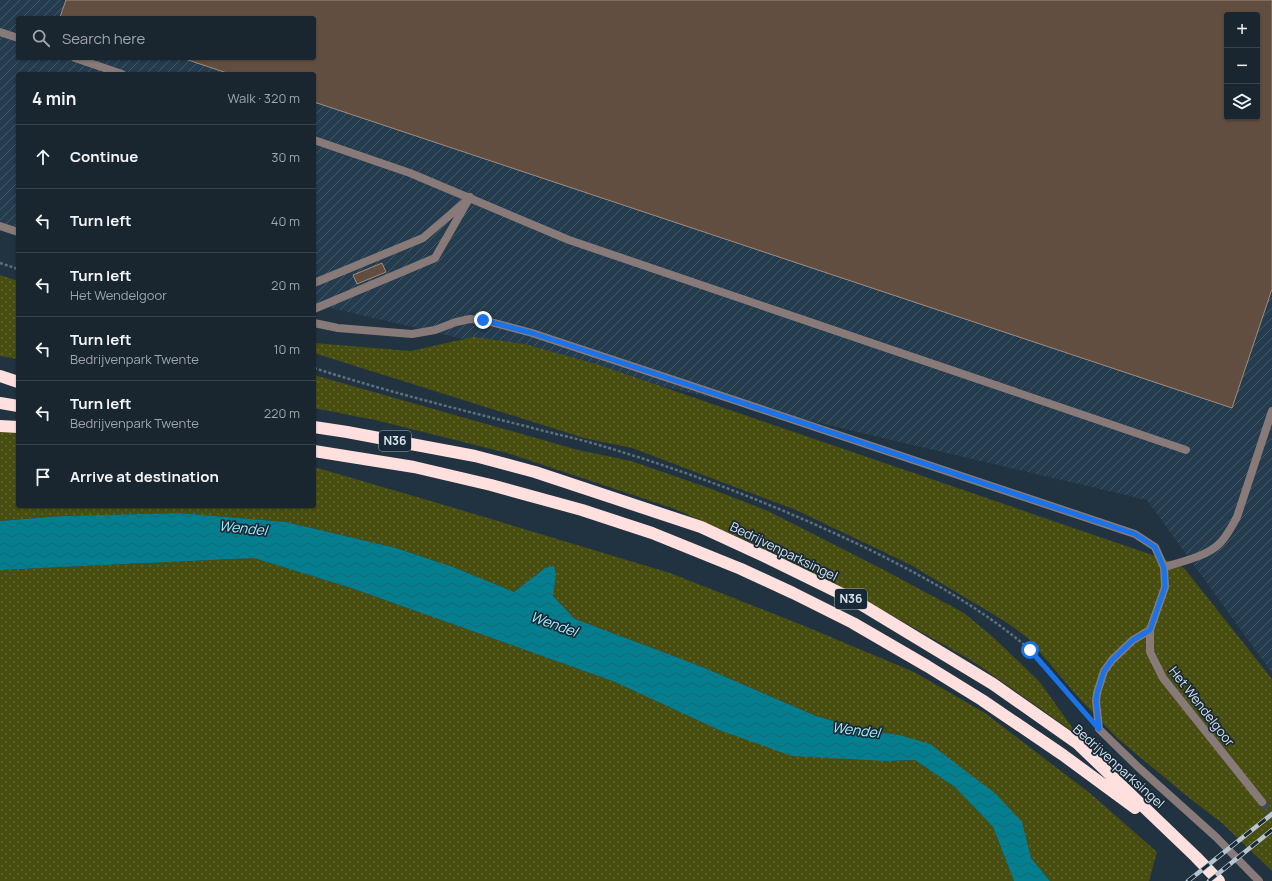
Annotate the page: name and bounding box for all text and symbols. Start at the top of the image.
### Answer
map controls [1224,12,1260,120]
button: + [1224,12,1260,48]
search box [16,16,316,60]
icon: search [30,27,52,49]
text: Search here [62,28,145,49]
button: − [1224,48,1260,84]
button: layers [1224,84,1260,120]
text: 4 min [32,87,76,110]
text: Walk · 320 m [227,89,300,107]
icon: ahead [32,146,54,168]
text: Continue [70,146,138,167]
text: 30 m [271,148,300,166]
icon: left [32,210,54,232]
text: Turn left [70,210,132,231]
text: 40 m [271,212,300,230]
text: Turn left [70,265,132,286]
icon: left [32,274,54,296]
text: 20 m [271,276,300,294]
text: Het Wendelgoor [70,286,167,304]
route end [474,311,492,329]
text: Turn left [70,329,132,350]
icon: left [32,338,54,360]
text: 10 m [273,340,300,358]
text: Bedrijvenpark Twente [70,350,199,368]
text: Turn left [70,393,132,414]
icon: left [32,402,54,424]
text: 220 m [264,404,300,422]
text: Bedrijvenpark Twente [70,414,199,432]
road number: N36 [379,431,411,451]
icon: arrive [32,466,54,488]
text: Arrive at destination [70,466,219,487]
water label: Wendel [218,516,270,540]
street label: Bedrijvenparksingel [727,517,841,585]
road number: N36 [835,589,867,609]
water label: Wendel [528,606,582,641]
route start [1021,641,1039,659]
street label: Het Wendelgoor [1165,662,1239,750]
water label: Wendel [831,717,883,742]
street label: Bedrijvenparksingel [1069,720,1169,812]

